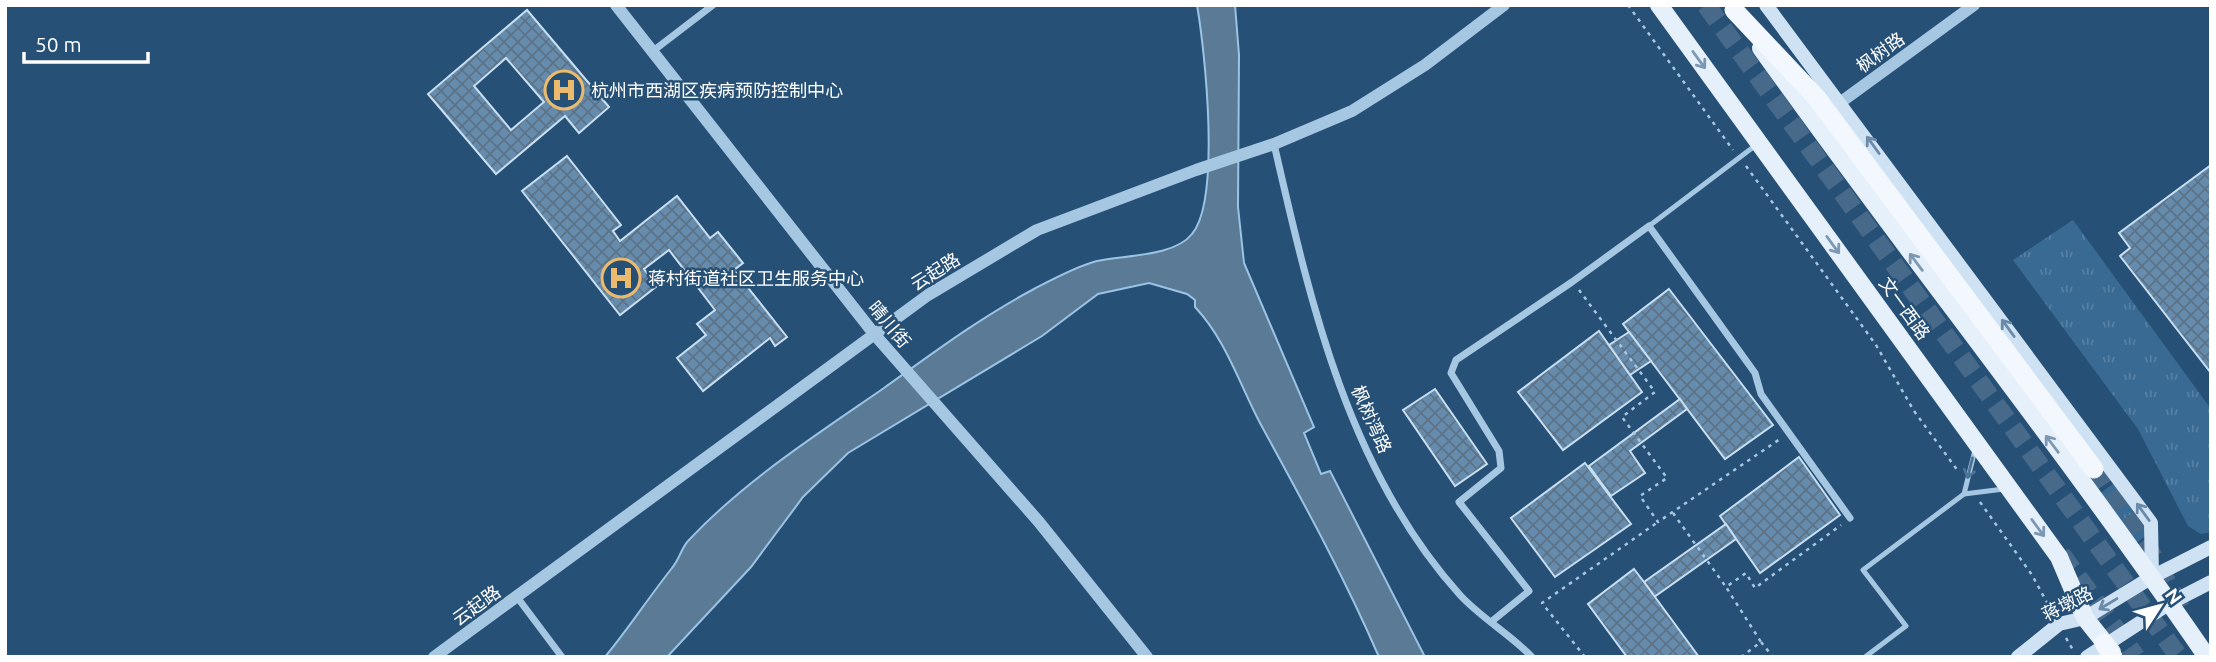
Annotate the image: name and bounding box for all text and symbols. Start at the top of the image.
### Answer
scale bar [24,21,149,65]
street label: 枫树路 [1852,28,1908,76]
text: 50 m [35,32,82,56]
one-way arrow [1691,51,1706,70]
hospital icon: 杭州市西湖区疾病预防控制中心 [543,69,585,111]
place label: 杭州市西湖区疾病预防控制中心 [591,80,843,100]
one-way arrow [1866,136,1880,155]
one-way arrow [1825,235,1840,253]
street label: 云起路 [907,248,963,294]
one-way arrow [1908,253,1923,272]
hospital icon: 蒋村街道社区卫生服务中心 [600,257,642,299]
place label: 蒋村街道社区卫生服务中心 [648,268,864,288]
street label: 文一西路 [1876,273,1934,343]
street label: 晴川街 [865,297,915,351]
one-way arrow [2001,319,2016,338]
street label: 枫树湾路 [1348,382,1396,456]
one-way arrow [2045,435,2059,454]
one-way arrow [1963,457,1976,479]
one-way arrow [2136,502,2151,521]
one-way arrow [2031,518,2046,537]
north arrow [2125,571,2195,641]
street label: 云起路 [448,581,504,629]
street label: 蒋墩路 [2038,582,2096,624]
text: N [2161,584,2187,608]
one-way arrow [2099,597,2119,611]

